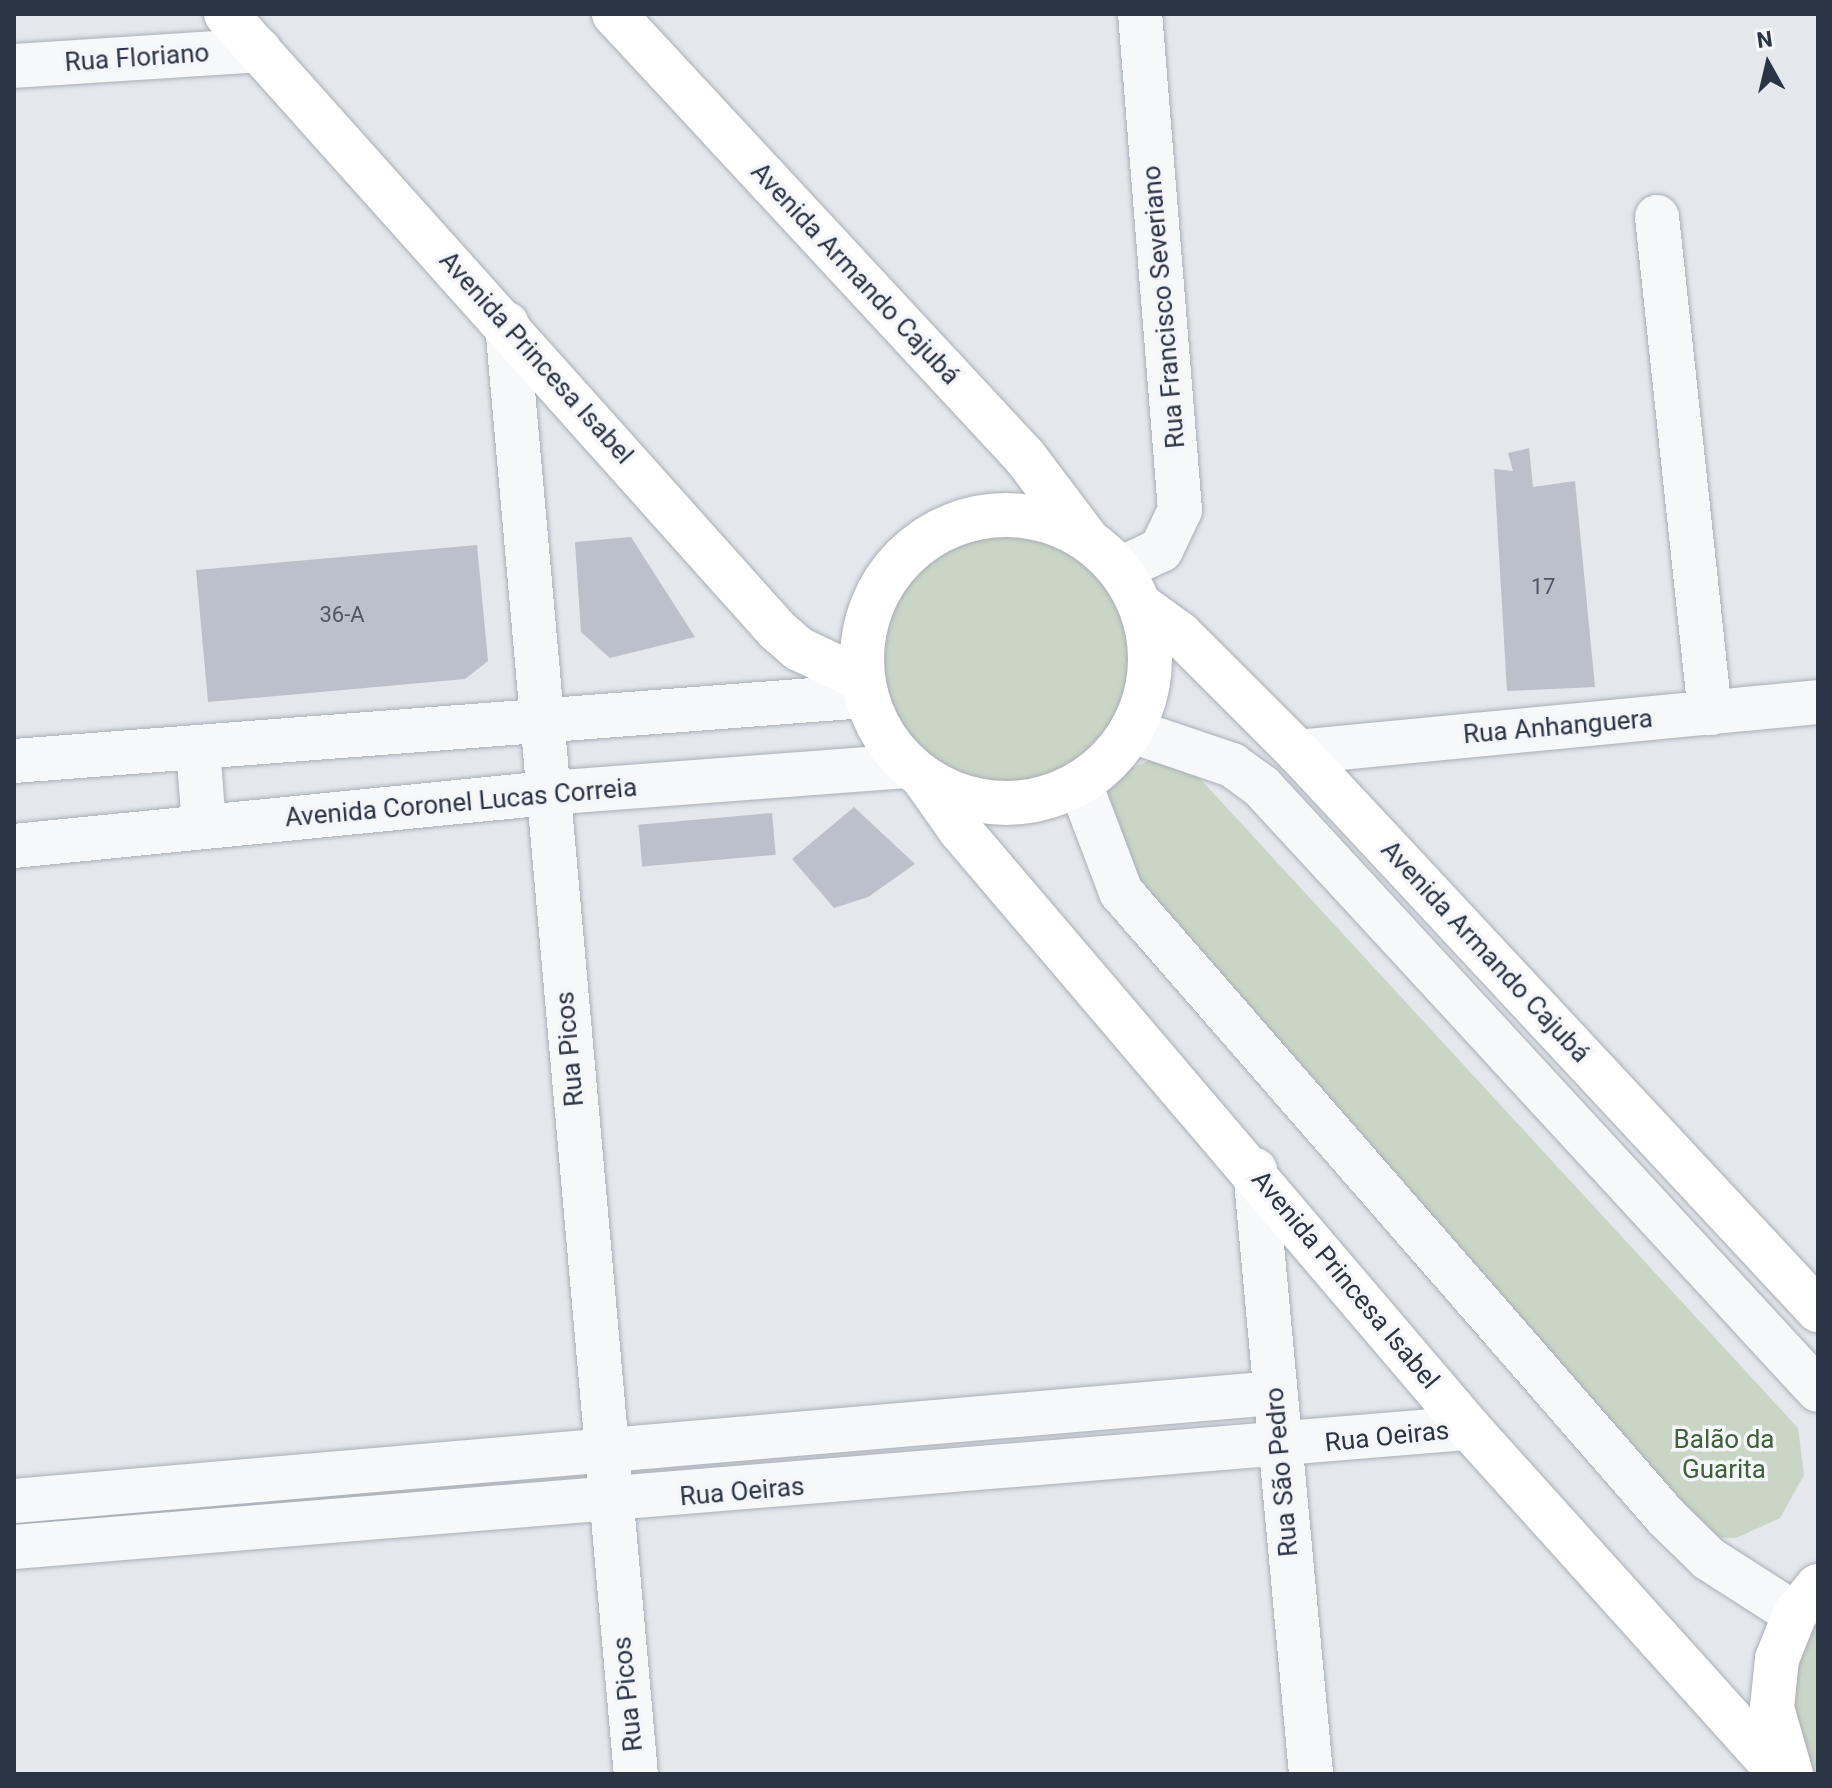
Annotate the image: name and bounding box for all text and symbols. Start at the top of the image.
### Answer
north arrow [1728,24,1808,104]
text: N [1755,26,1774,53]
street label: Rua Floriano [64,37,210,79]
street label: Avenida Armando Cajubá [744,157,966,391]
street label: Rua Francisco Severiano [1136,164,1192,450]
street label: Avenida Princesa Isabel [432,245,640,471]
house number: 17 [1531,574,1555,600]
house number: 36-A [319,602,365,628]
street label: Rua Anhanguera [1462,703,1654,751]
street label: Avenida Coronel Lucas Correia [284,772,638,834]
street label: Avenida Armando Cajubá [1374,835,1596,1069]
street label: Rua Picos [549,990,591,1108]
street label: Avenida Princesa Isabel [1245,1165,1445,1395]
street label: Rua São Pedro [1259,1386,1305,1558]
street label: Rua Oeiras [1323,1415,1451,1459]
park label: Balão da Guarita [1674,1424,1774,1486]
street label: Rua Oeiras [678,1471,806,1513]
street label: Rua Picos [606,1635,650,1753]

